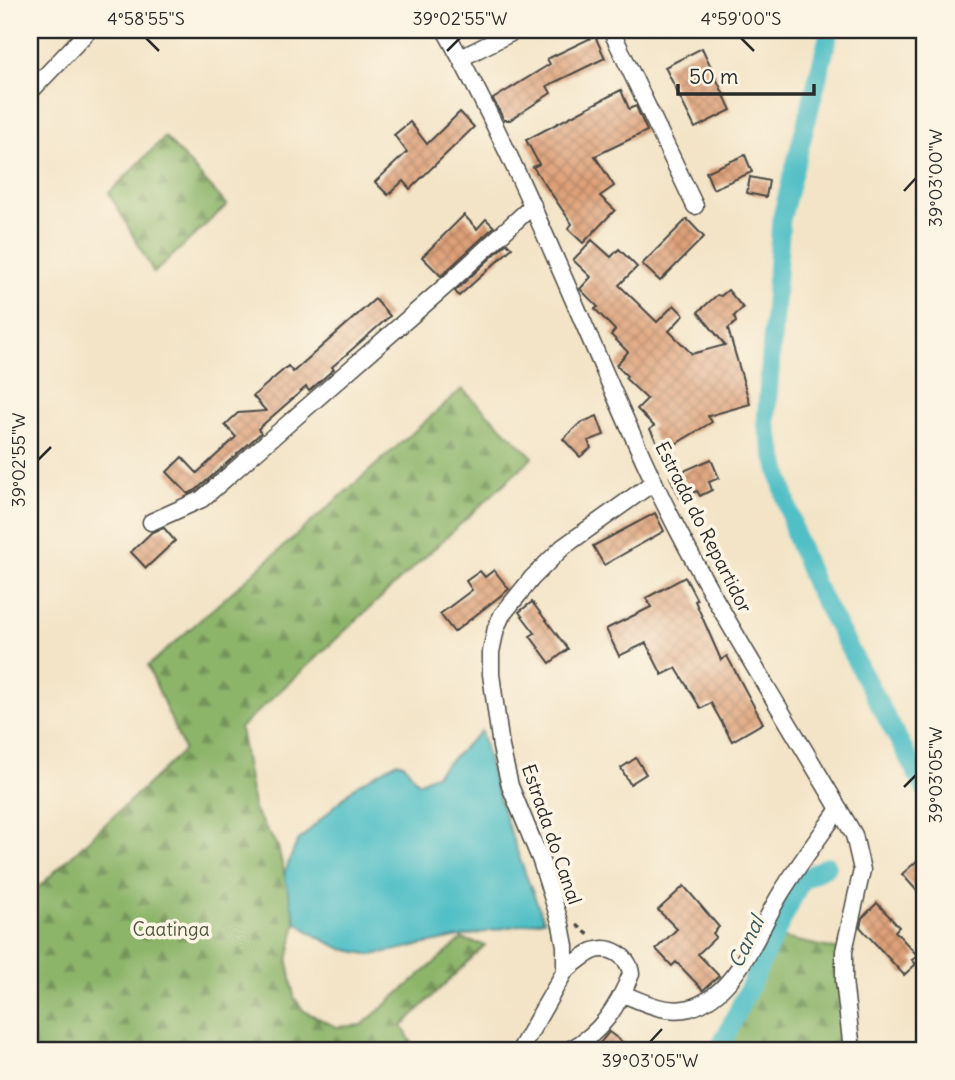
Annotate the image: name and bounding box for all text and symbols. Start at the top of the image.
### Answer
text: 4°58'55"S [107,7,185,30]
text: 39°02'55"W [413,7,507,30]
text: 4°59'00"S [701,7,781,30]
scale bar [678,52,815,96]
text: 50 m [689,63,738,90]
text: 39°03'00"W [924,129,947,227]
text: 39°02'55"W [7,413,30,507]
street label: Estrada do Repartidor [650,437,758,617]
text: 39°03'05"W [924,727,947,823]
street label: Estrada do Canal [517,761,587,907]
water label: Canal [722,909,772,972]
park label: Caatinga [132,917,210,941]
text: 39°03'05"W [602,1049,698,1072]

